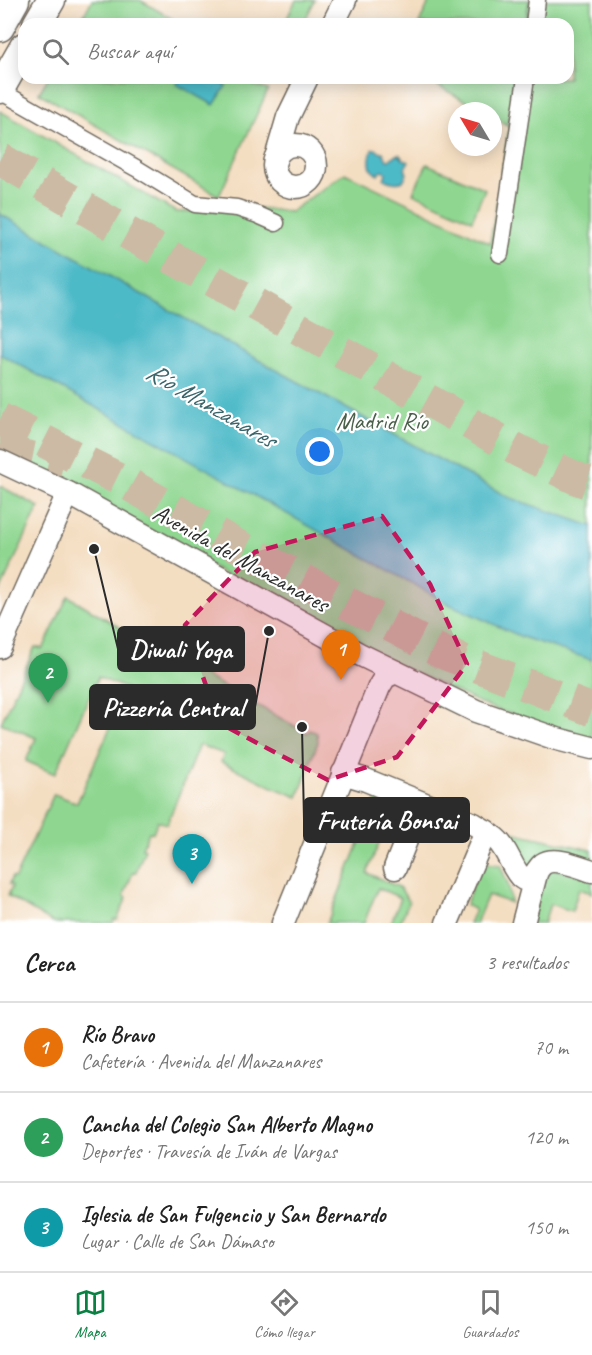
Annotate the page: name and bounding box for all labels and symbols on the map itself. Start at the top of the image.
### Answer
north arrow [448,102,502,156]
water label: Río Manzanares [141,355,285,457]
park label: Madrid Río [336,406,429,436]
your location [305,437,334,466]
street label: Avenida del Manzanares [148,497,337,620]
callout: Diwali Yoga [118,627,244,671]
pin: 1 [322,630,360,680]
text: Diwali Yoga [130,633,234,666]
pin: 2 [28,654,68,703]
callout: Pizzería Central [90,685,255,729]
text: Pizzería Central [102,691,249,724]
callout: Frutería Bonsai [304,798,469,842]
text: Frutería Bonsai [317,804,461,837]
pin: 3 [172,834,212,884]

